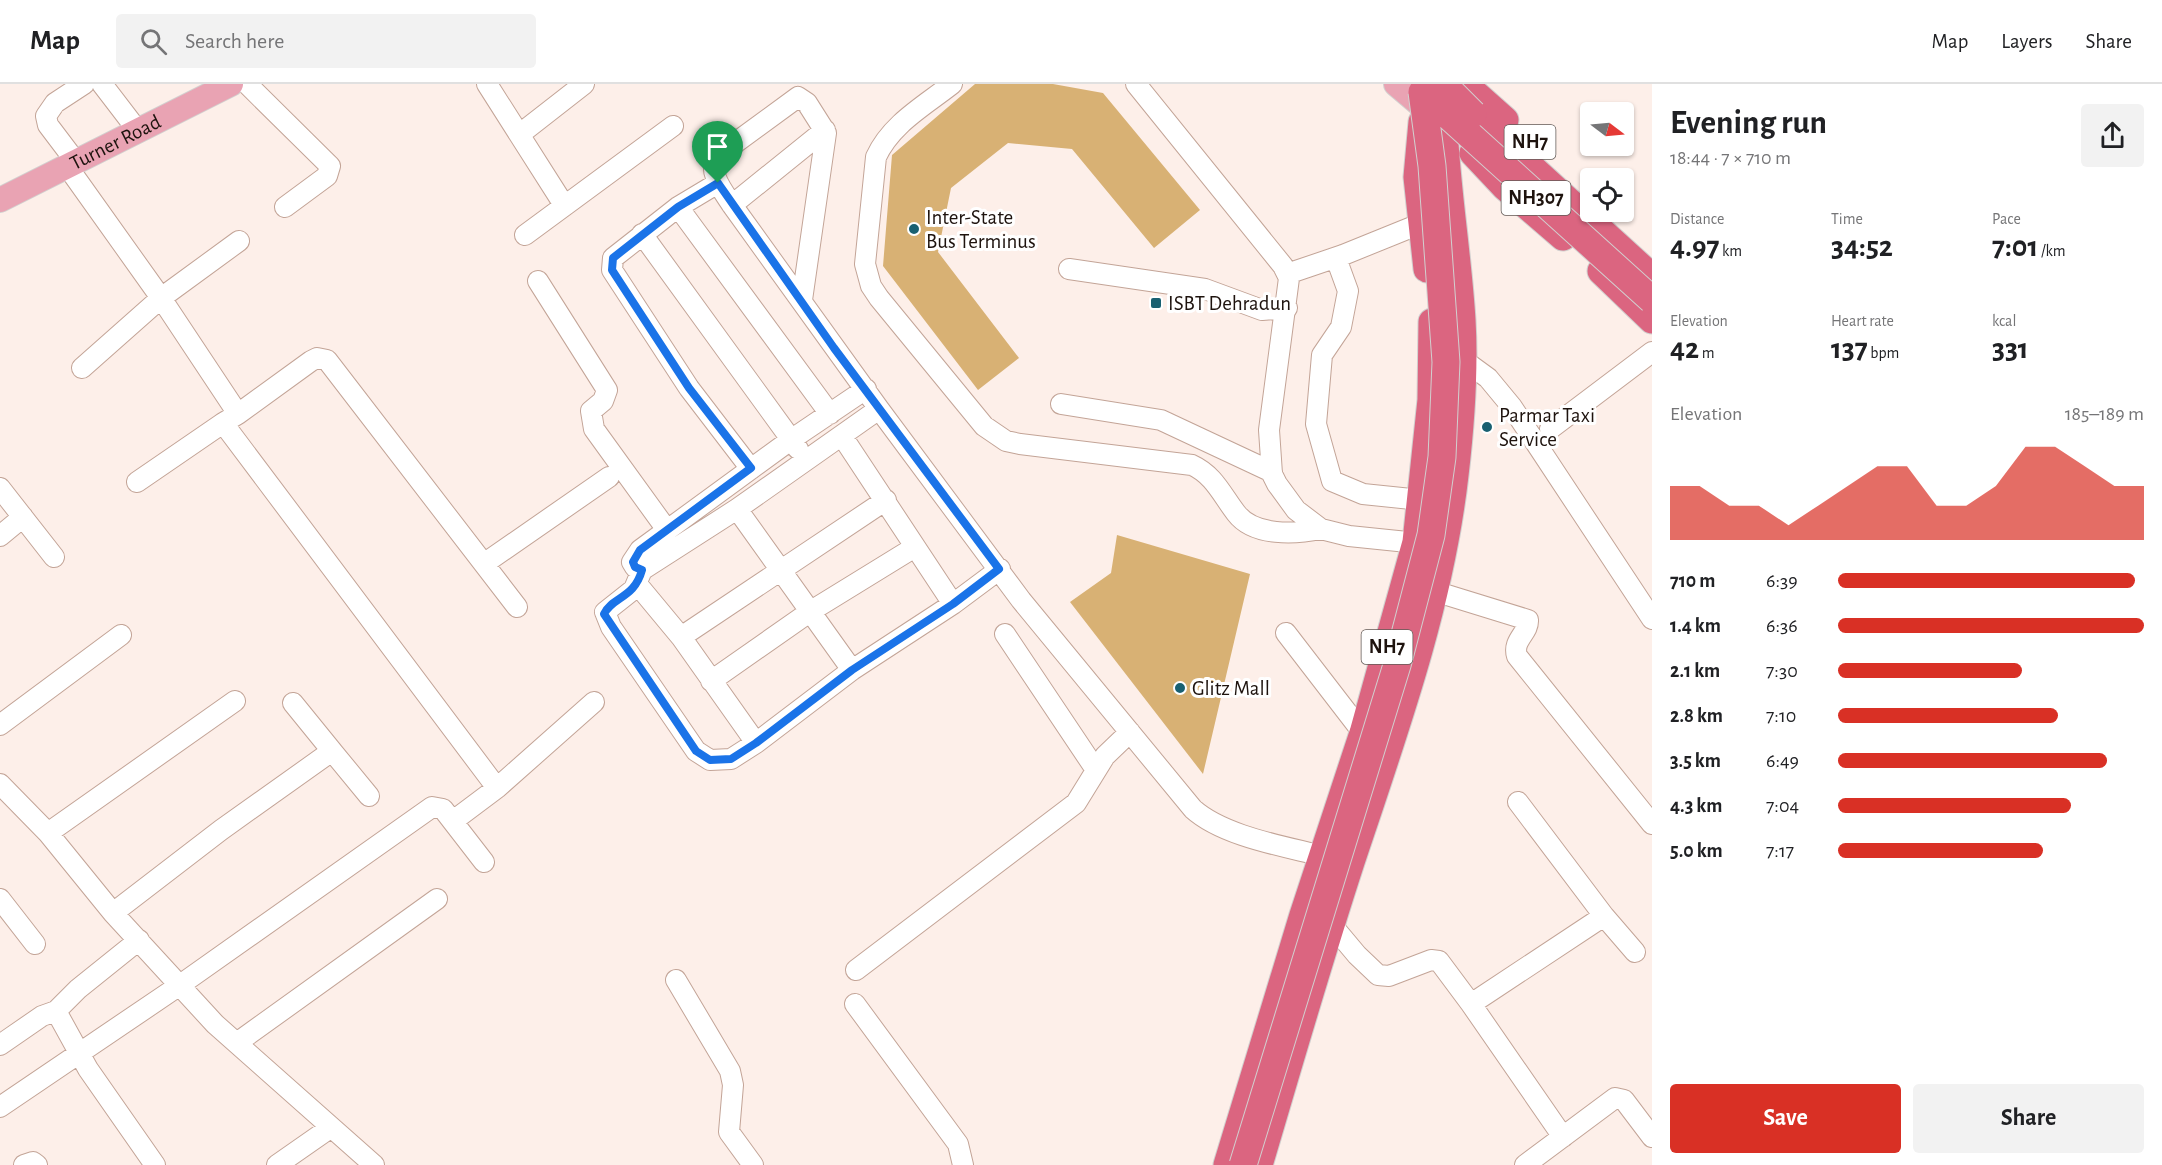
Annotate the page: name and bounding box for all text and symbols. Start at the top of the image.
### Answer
search box [116,14,536,68]
icon: search [137,25,170,58]
text: Map [30,27,80,55]
text: Search here [185,30,284,52]
text: Map [1932,31,1968,52]
text: Layers [2001,31,2052,52]
text: Share [2085,31,2132,52]
north arrow [1580,102,1634,156]
map controls [1580,102,1634,222]
button: share [2081,104,2144,167]
text: Evening run [1670,107,1827,140]
street label: Turner Road [66,111,164,174]
pin [692,121,743,183]
road number: NH7 [1504,125,1556,159]
icon: arrive [701,130,734,163]
text: 18:44 · 7 × 710 m [1670,148,1791,168]
button: locate [1580,168,1634,222]
road number: NH307 [1502,181,1570,215]
place label: Inter-State Bus Terminus [926,207,1036,252]
text: Distance [1670,211,1724,227]
text: Time [1831,211,1863,227]
text: Pace [1992,211,2021,227]
marker: Inter-State Bus Terminus [907,222,921,236]
text: 4.97 [1670,232,1719,262]
text: 34:52 [1831,232,1893,262]
text: 7:01 [1992,232,2038,262]
text: km [1719,243,1742,259]
text: /km [2038,243,2066,259]
place label: ISBT Dehradun [1168,293,1291,314]
marker: ISBT Dehradun [1149,296,1163,310]
text: Elevation [1670,313,1728,329]
text: Heart rate [1831,313,1894,329]
text: kcal [1992,313,2016,329]
text: 42 [1670,334,1699,364]
text: 137 [1831,334,1868,364]
text: 331 [1992,334,2029,364]
text: m [1699,345,1715,361]
text: bpm [1868,345,1899,361]
text: Elevation [1670,404,1742,424]
text: 185–189 m [2065,404,2144,424]
place label: Parmar Taxi Service [1499,405,1595,450]
marker: Parmar Taxi Service [1480,420,1494,434]
text: 710 m [1670,571,1715,591]
text: 6:39 [1766,571,1798,591]
text: 1.4 km [1670,616,1721,636]
text: 6:36 [1766,616,1798,636]
road number: NH7 [1362,630,1412,664]
text: 2.1 km [1670,661,1720,681]
text: 7:30 [1766,661,1798,681]
place label: Glitz Mall [1192,678,1270,699]
marker: Glitz Mall [1173,681,1187,695]
text: 2.8 km [1670,706,1723,726]
text: 7:10 [1766,706,1796,726]
text: 3.5 km [1670,751,1721,771]
text: 6:49 [1766,751,1799,771]
text: 4.3 km [1670,796,1722,816]
text: 7:04 [1766,796,1799,816]
text: 5.0 km [1670,841,1723,861]
text: 7:17 [1766,841,1794,861]
button: Save [1670,1084,1901,1153]
button: Share [1913,1084,2144,1153]

